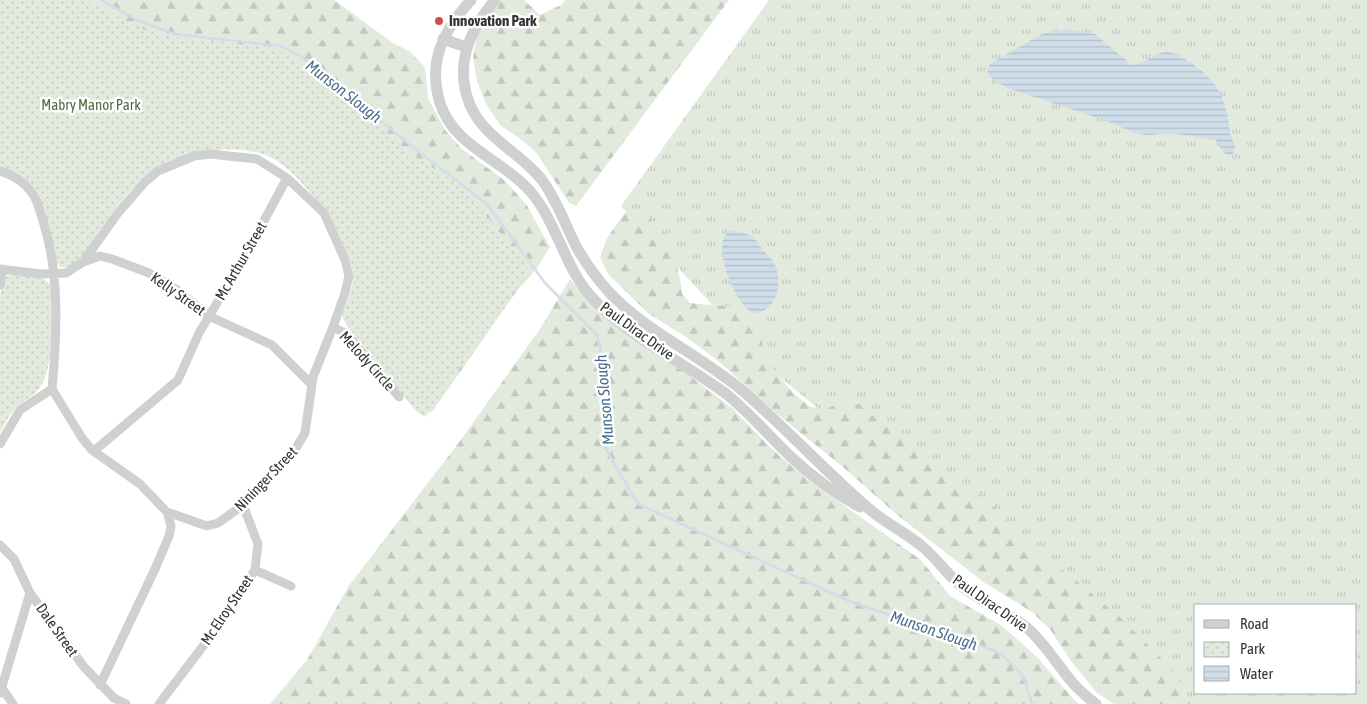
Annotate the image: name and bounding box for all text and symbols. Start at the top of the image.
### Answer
place label: Innovation Park [449,12,537,29]
marker: Innovation Park [433,15,445,27]
water label: Munson Slough [302,56,385,127]
park label: Mabry Manor Park [41,96,141,113]
street label: Mc Arthur Street [211,219,270,303]
street label: Kelly Street [148,269,209,319]
street label: Paul Dirac Drive [597,298,678,363]
street label: Melody Circle [336,328,399,394]
water label: Munson Slough [591,354,618,446]
street label: Nininger Street [231,443,300,514]
street label: Paul Dirac Drive [950,571,1031,635]
street label: Mc Elroy Street [197,572,256,648]
street label: Dale Street [33,600,82,660]
legend [1194,604,1357,694]
water label: Munson Slough [888,607,980,654]
text: Road [1240,615,1269,632]
text: Park [1240,640,1265,657]
text: Water [1240,665,1273,682]

